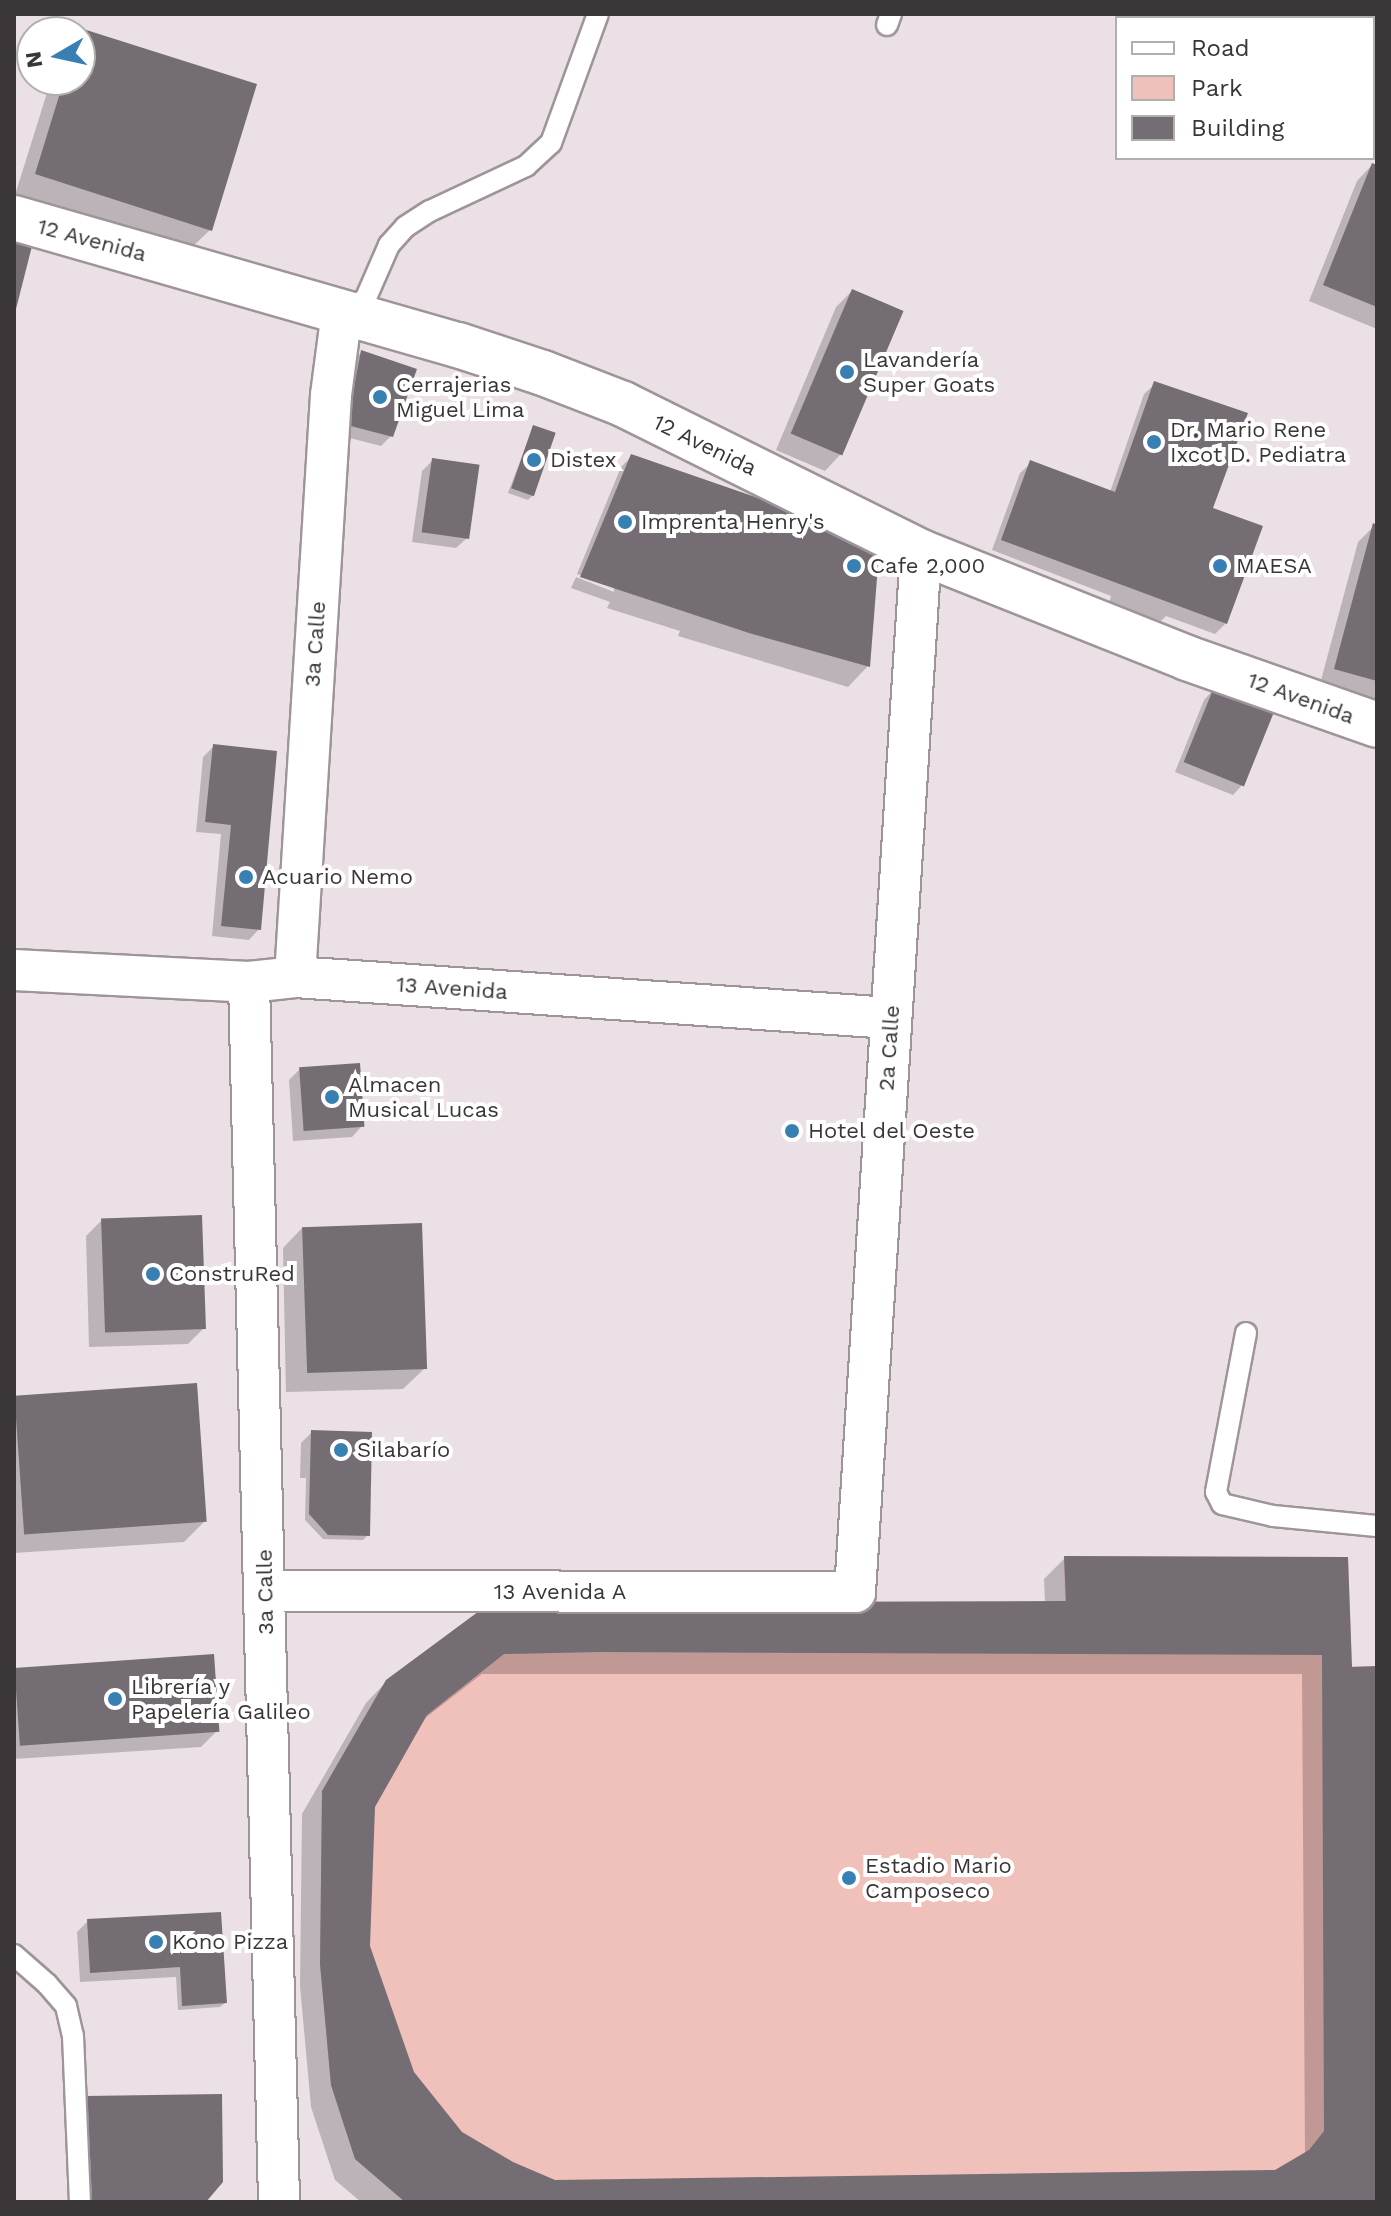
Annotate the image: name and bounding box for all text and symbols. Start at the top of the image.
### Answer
north arrow [16,16,96,96]
legend [1115,16,1375,160]
text: Road [1191,34,1250,62]
text: N [20,50,47,70]
text: Park [1191,74,1243,102]
text: Building [1191,114,1284,142]
street label: 12 Avenida [34,213,150,267]
place label: Lavandería Super Goats [863,346,995,398]
marker: Lavandería Super Goats [838,363,856,381]
place label: Cerrajerias Miguel Lima [396,371,525,422]
marker: Cerrajerias Miguel Lima [371,388,389,406]
street label: 12 Avenida [649,408,761,482]
place label: Dr. Mario Rene Ixcot D. Pediatra [1170,416,1346,468]
marker: Dr. Mario Rene Ixcot D. Pediatra [1145,433,1163,451]
place label: Distex [550,447,616,473]
marker: Distex [525,451,543,469]
place label: Imprenta Henry's [641,509,825,535]
marker: Imprenta Henry's [616,513,634,531]
place label: Cafe 2,000 [870,553,985,579]
place label: MAESA [1236,553,1312,579]
marker: Cafe 2,000 [845,557,863,575]
marker: MAESA [1211,557,1229,575]
street label: 3a Calle [299,600,331,688]
street label: 12 Avenida [1244,666,1358,730]
place label: Acuario Nemo [262,864,413,890]
marker: Acuario Nemo [237,868,255,886]
street label: 13 Avenida [395,971,509,1005]
street label: 2a Calle [873,1004,905,1092]
place label: Almacen Musical Lucas [348,1071,499,1122]
marker: Almacen Musical Lucas [323,1088,341,1106]
place label: Hotel del Oeste [808,1118,976,1144]
marker: Hotel del Oeste [783,1122,801,1140]
place label: ConstruRed [169,1261,295,1287]
marker: ConstruRed [144,1265,162,1283]
place label: Silabarío [357,1437,450,1463]
marker: Silabarío [332,1441,350,1459]
street label: 3a Calle [251,1549,279,1635]
street label: 13 Avenida A [493,1579,627,1605]
place label: Librería y Papelería Galileo [131,1673,311,1724]
marker: Librería y Papelería Galileo [106,1690,124,1708]
place label: Estadio Mario Camposeco [865,1852,1012,1904]
marker: Estadio Mario Camposeco [840,1869,858,1887]
place label: Kono Pizza [172,1929,288,1955]
marker: Kono Pizza [147,1933,165,1951]

